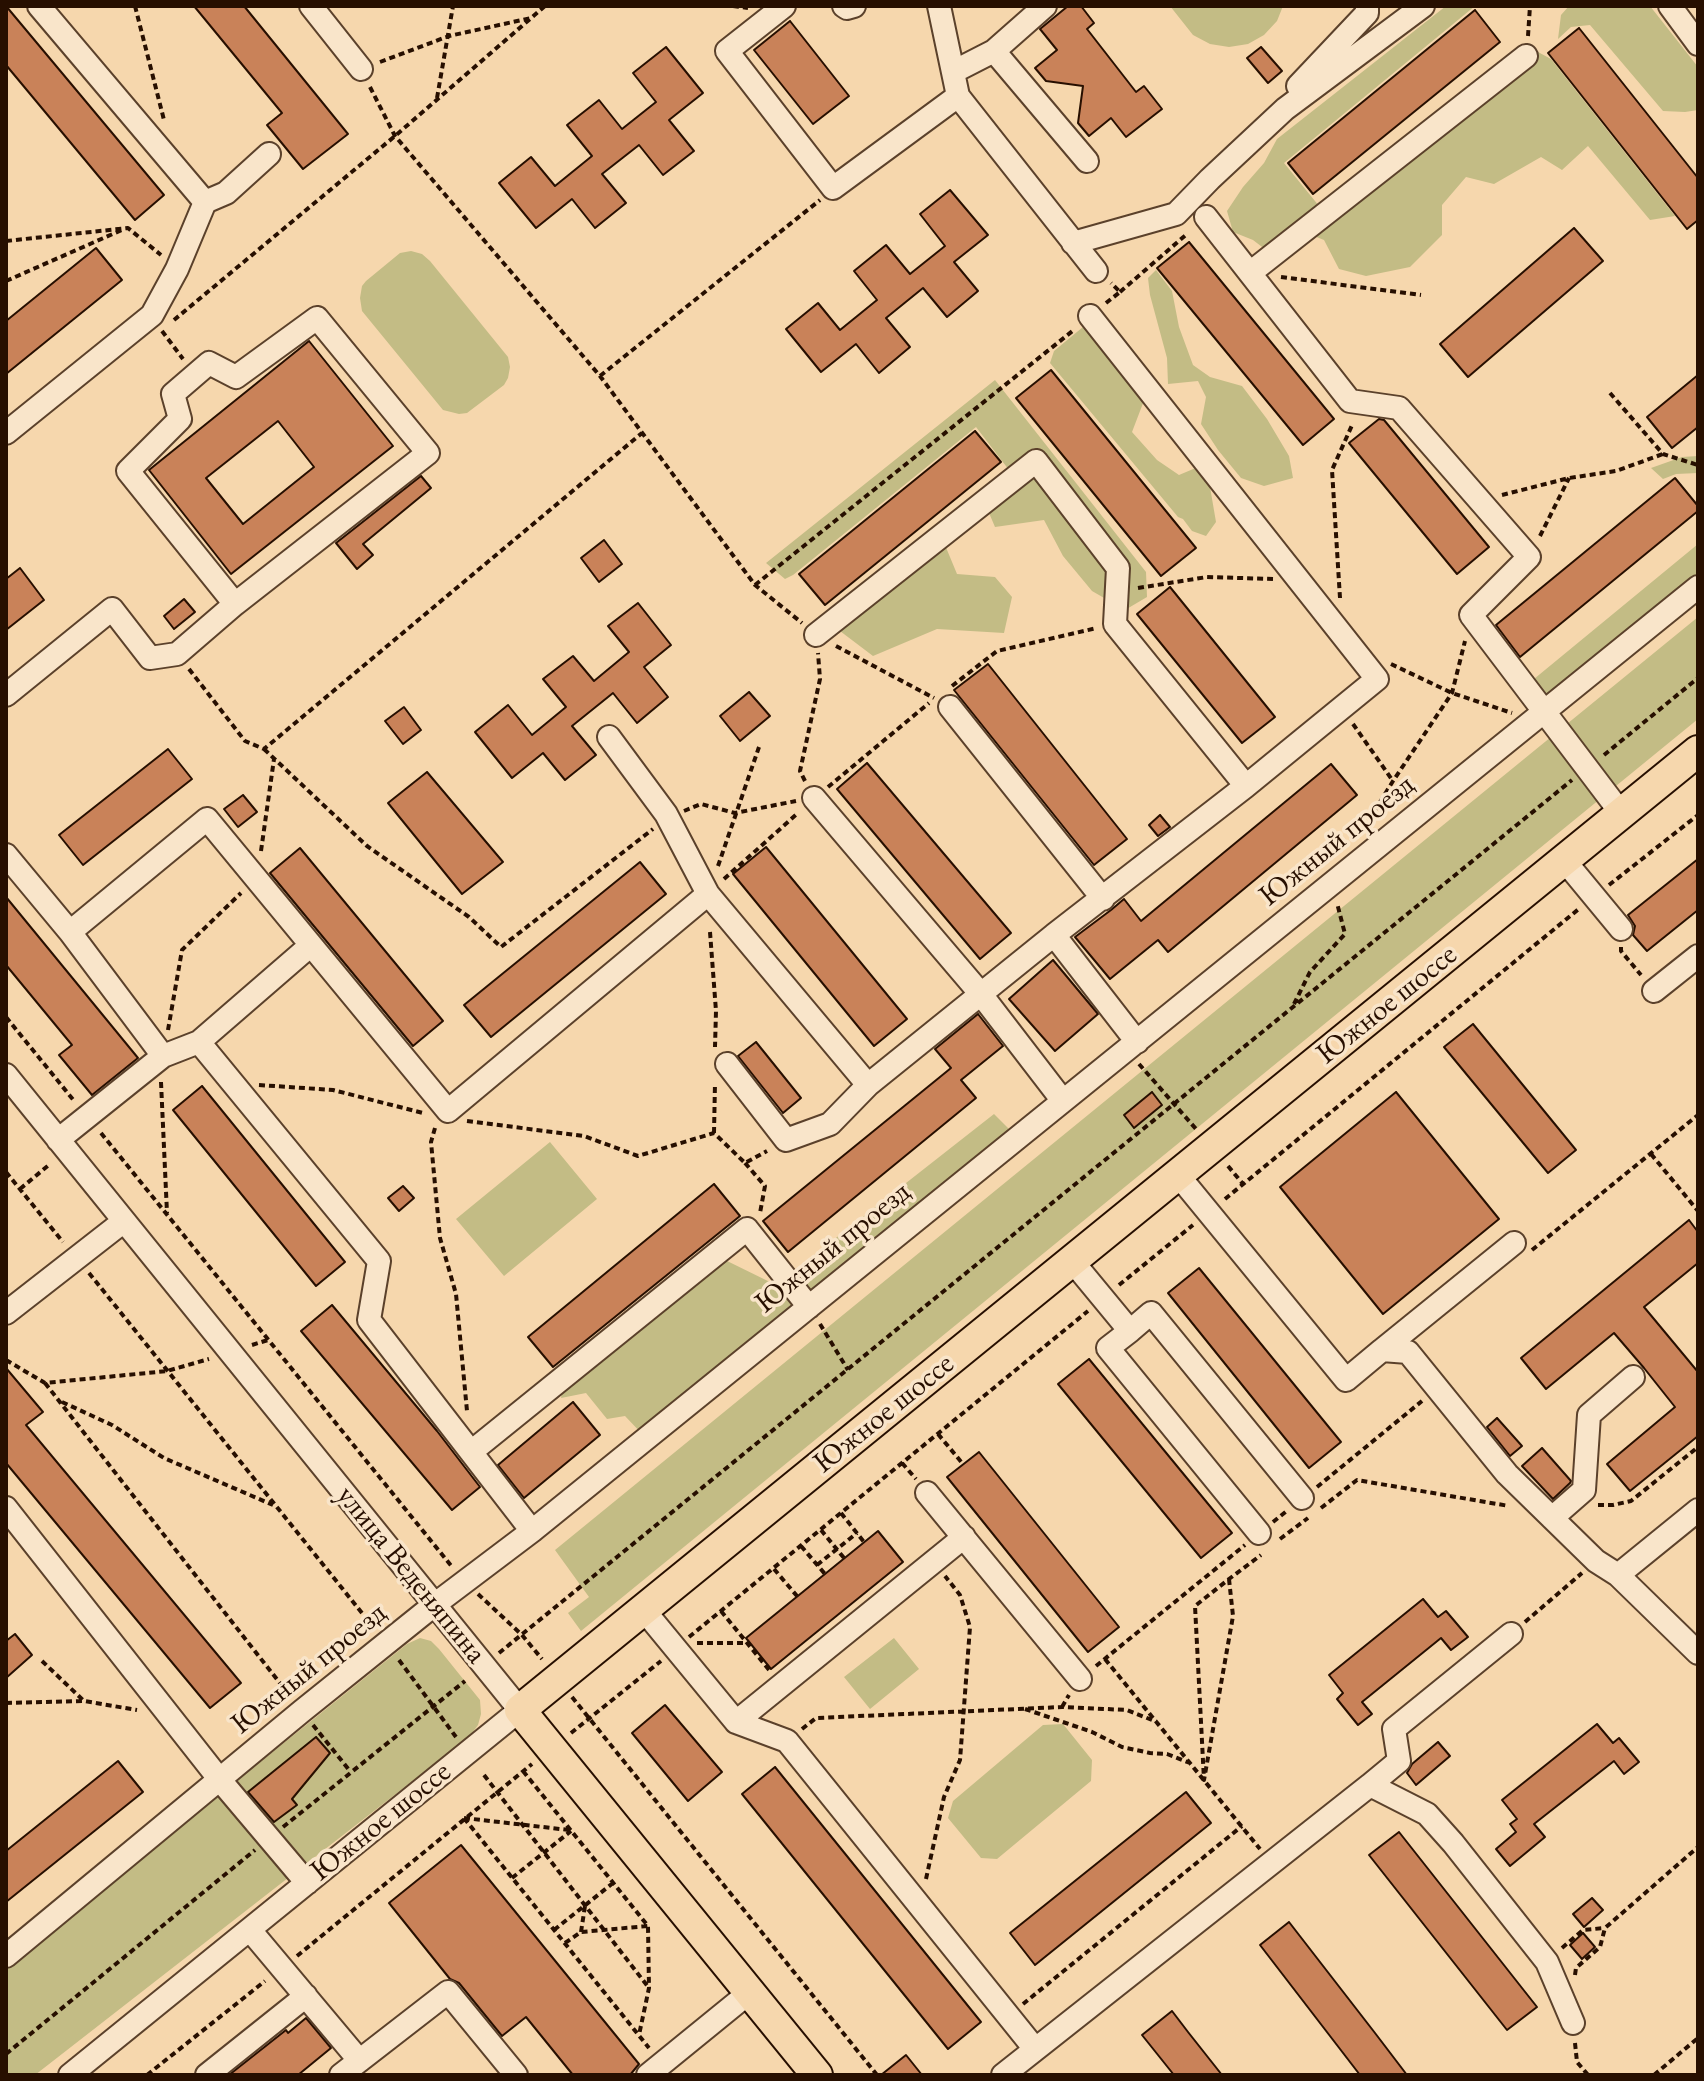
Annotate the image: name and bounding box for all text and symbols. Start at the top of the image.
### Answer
street label: Южный проезд [1252,767,1422,915]
street label: Южное шоссе [1309,937,1465,1073]
street label: Южный проезд [748,1174,918,1322]
street label: Южное шоссе [806,1346,962,1482]
street label: улица Веденяпина [328,1479,494,1671]
street label: Южный проезд [224,1595,394,1743]
street label: Южное шоссе [303,1754,459,1890]

